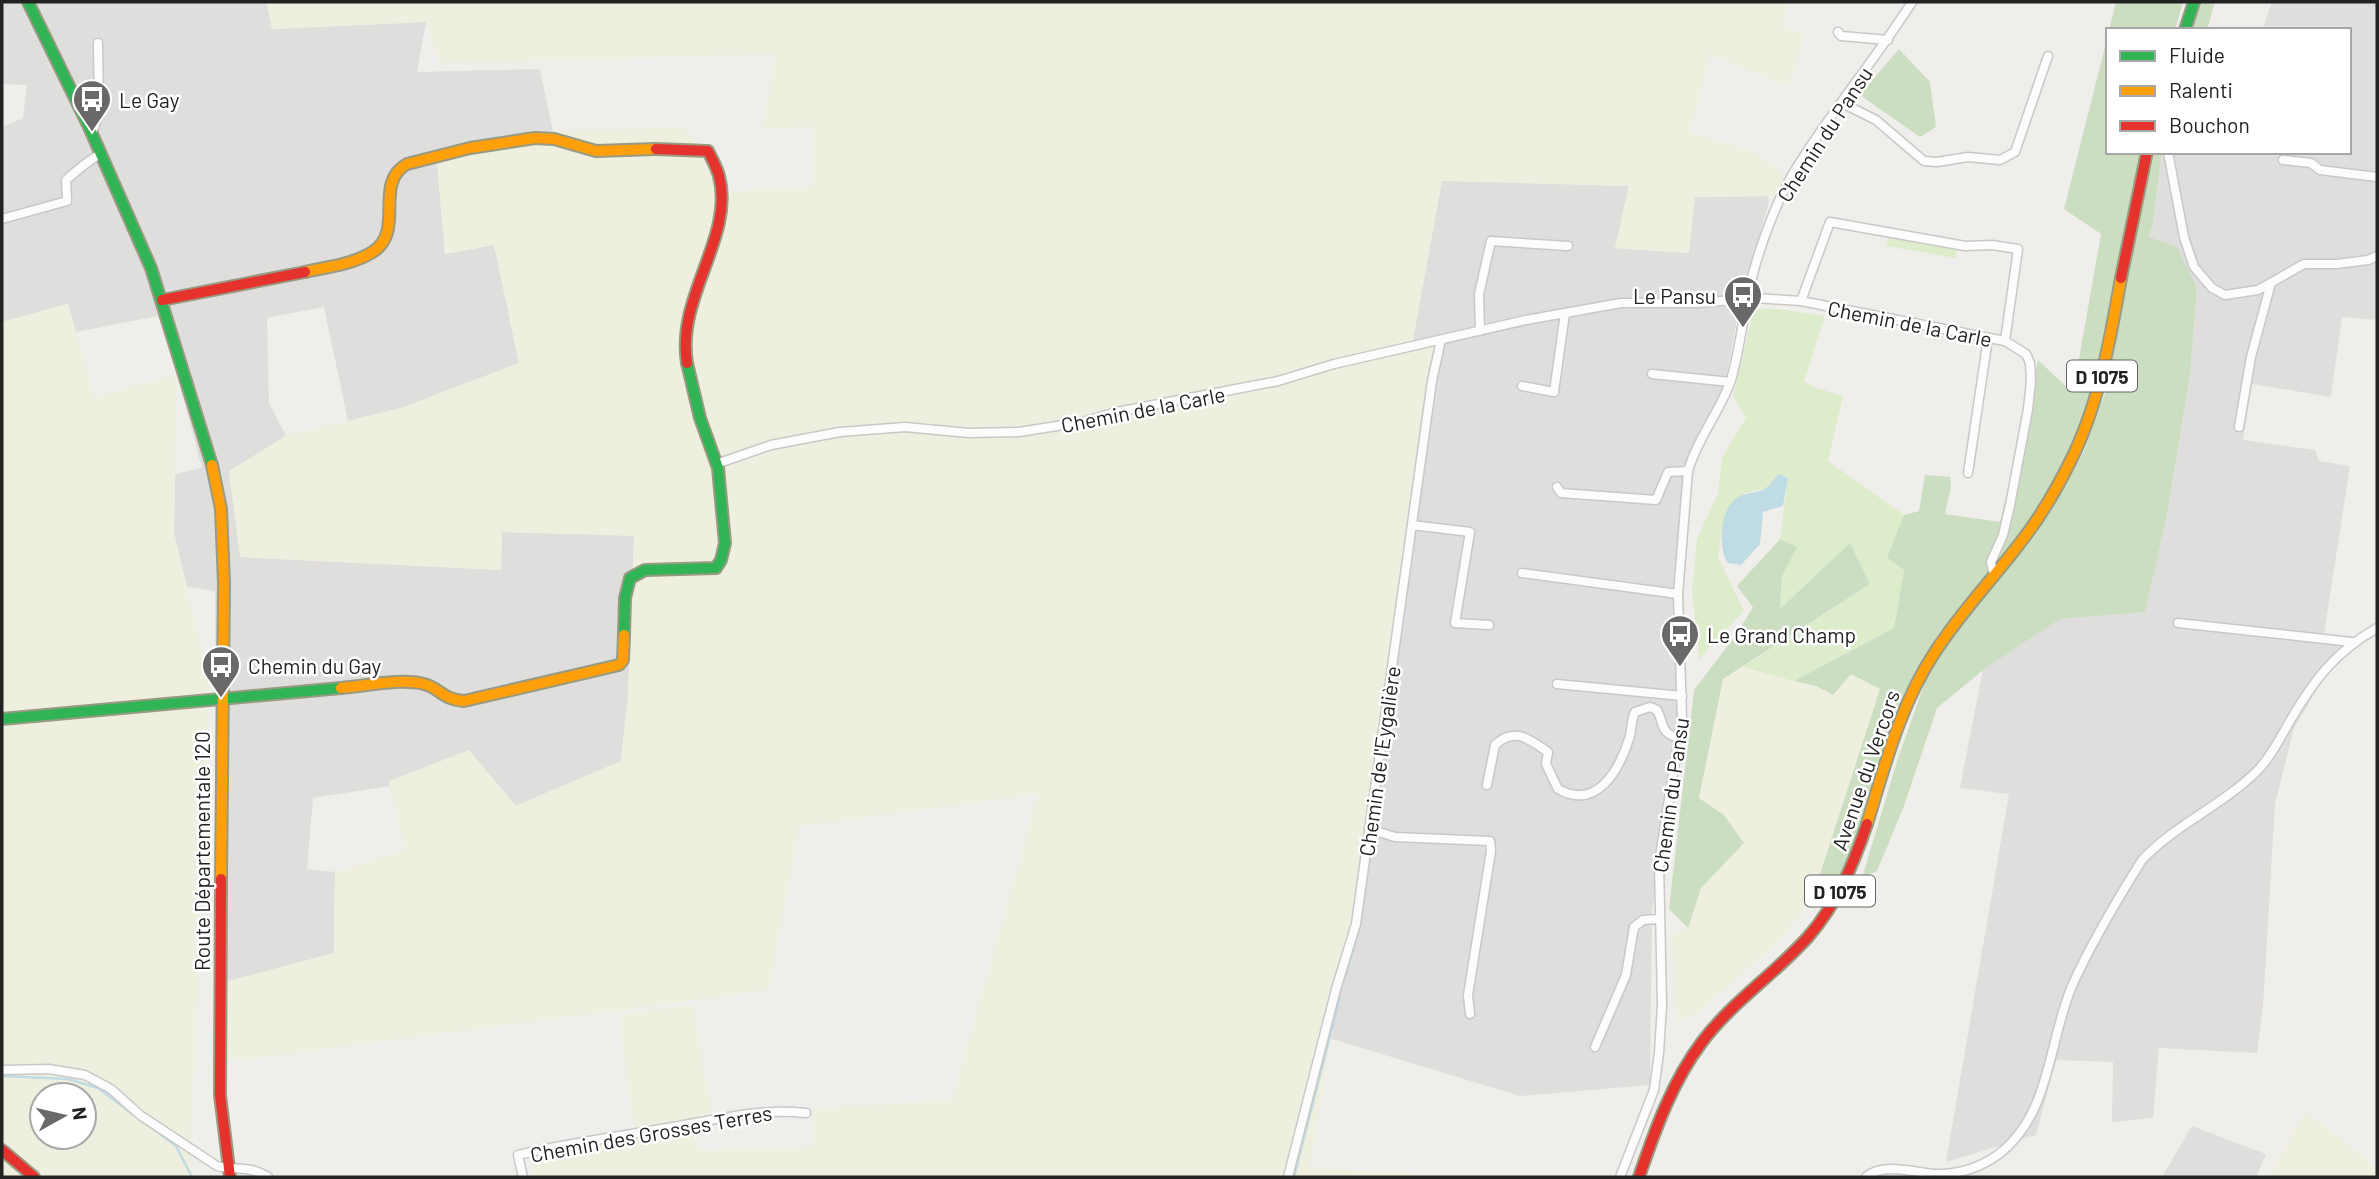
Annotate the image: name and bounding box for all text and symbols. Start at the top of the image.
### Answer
legend [2106,28,2351,154]
text: Fluide [2169,42,2225,67]
street label: Chemin du Pansu [1771,62,1877,206]
text: Ralenti [2169,77,2233,102]
bus stop icon: Le Gay [71,78,113,133]
place label: Le Gay [119,87,180,112]
text: Bouchon [2169,112,2250,137]
bus stop icon: Le Pansu [1722,274,1764,329]
place label: Le Pansu [1633,283,1716,308]
street label: Chemin de la Carle [1826,295,1994,351]
road number: D 1075 [2067,360,2137,392]
street label: Chemin de la Carle [1059,381,1227,437]
bus stop icon: Le Grand Champ [1659,613,1701,668]
place label: Le Grand Champ [1707,622,1856,647]
bus stop icon: Chemin du Gay [200,644,242,699]
place label: Chemin du Gay [248,653,382,678]
street label: Chemin de l'Eygalière [1353,664,1405,858]
street label: Avenue du Vercors [1826,687,1904,853]
street label: Chemin du Pansu [1647,716,1693,874]
street label: Route Départementale 120 [189,731,214,971]
road number: D 1075 [1805,876,1875,906]
north arrow [28,1081,98,1151]
street label: Chemin des Grosses Terres [528,1099,774,1167]
text: N [68,1106,93,1121]

